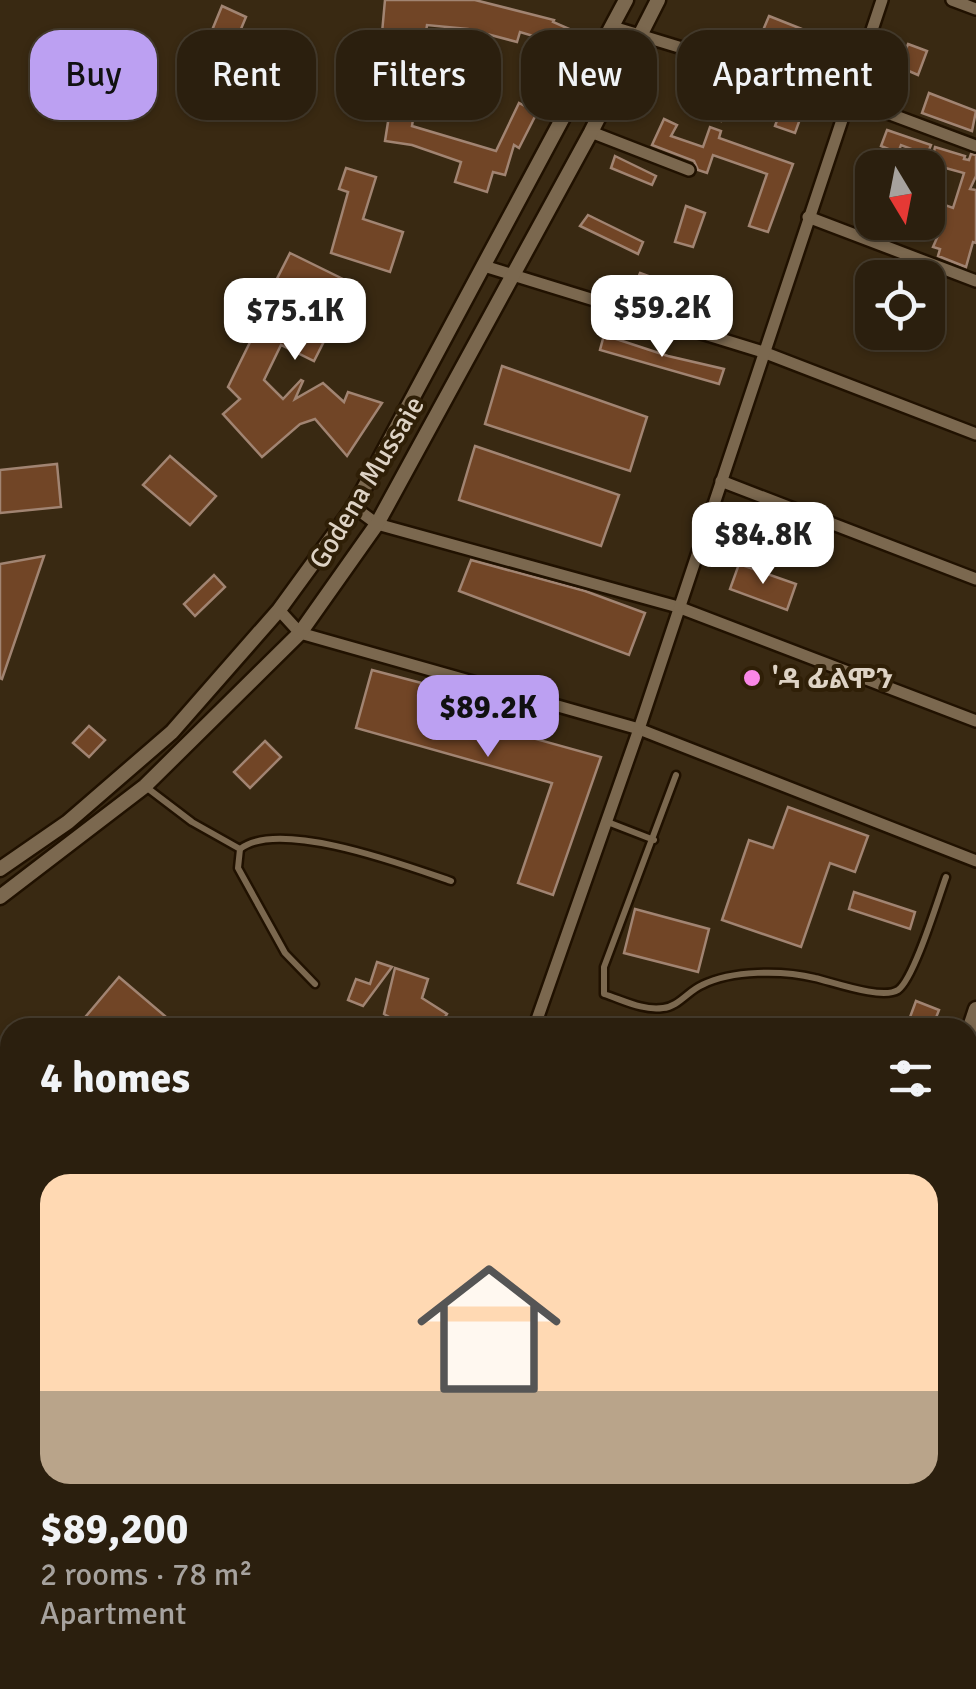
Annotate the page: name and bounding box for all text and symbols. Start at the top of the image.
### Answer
chip: Buy [30,30,157,120]
chip: Rent [177,30,316,120]
chip: Filters [336,30,501,120]
chip: New [521,30,657,120]
chip: Apartment [677,30,908,120]
north arrow [855,150,945,240]
map controls [855,150,945,350]
button: locate [855,260,945,350]
pin: $59.2K [581,275,743,360]
pin: $75.1K [214,278,376,363]
text: $59.2K [613,288,711,327]
text: $75.1K [246,291,344,330]
street label: Godena Mussaie [302,390,432,575]
pin: $84.8K [682,502,844,587]
text: $84.8K [714,515,812,554]
place label: 'ዳ ፊልሞን [772,662,893,696]
marker: 'ዳ ፊልሞን [741,667,763,689]
pin: $89.2K [407,675,569,760]
text: $89.2K [439,688,537,727]
icon: filters [883,1051,938,1106]
text: 4 homes [40,1053,190,1104]
icon: home [399,1239,579,1419]
text: $89,200 [40,1504,188,1555]
text: 2 rooms · 78 m² [40,1555,253,1594]
text: Apartment [40,1594,187,1633]

